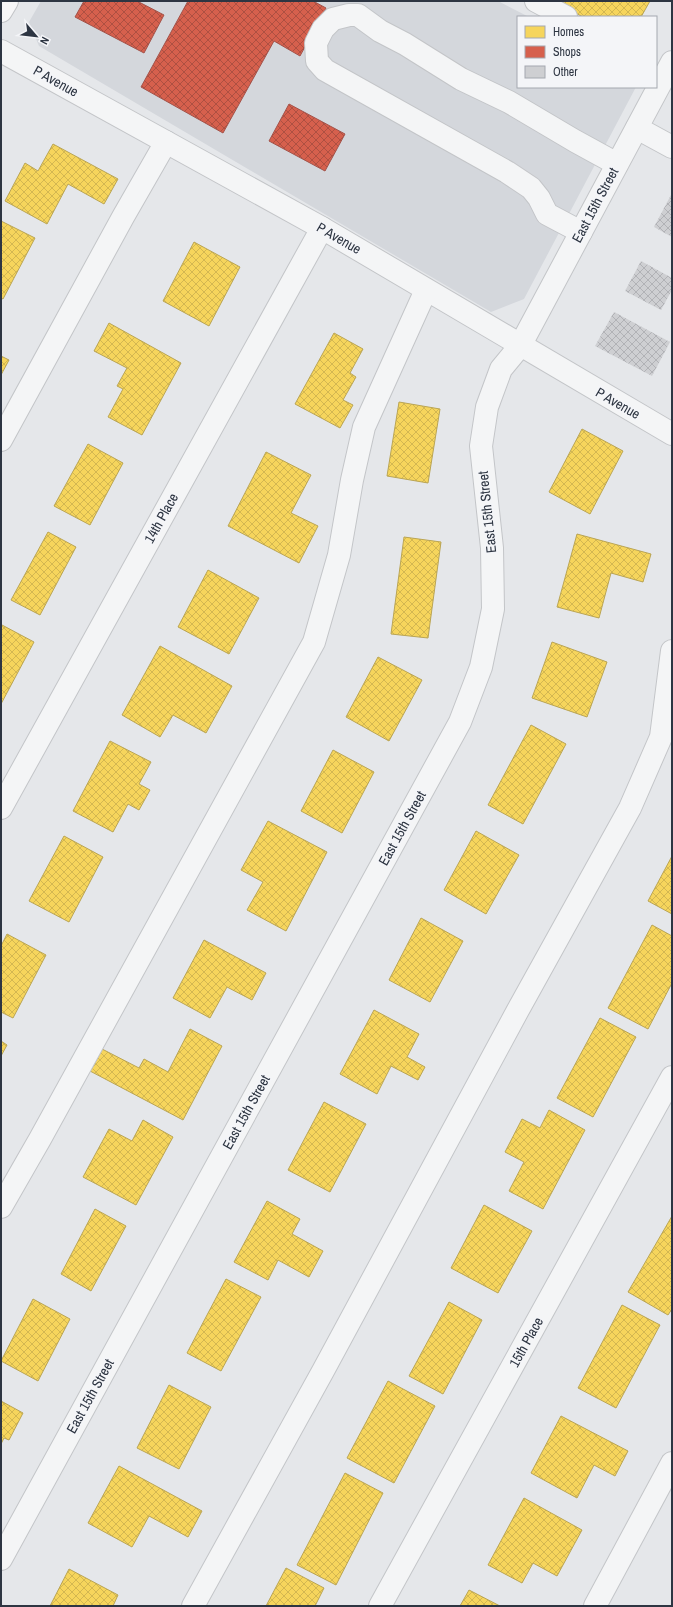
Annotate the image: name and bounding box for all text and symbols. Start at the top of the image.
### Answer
north arrow [16,16,56,56]
legend [517,16,657,88]
text: Homes [553,24,584,40]
text: N [37,35,53,47]
text: Shops [553,44,581,60]
street label: P Avenue [30,61,82,101]
text: Other [553,64,578,80]
street label: East 15th Street [568,164,622,246]
street label: P Avenue [313,218,365,258]
street label: P Avenue [592,383,644,423]
street label: East 15th Street [474,470,500,554]
street label: 14th Place [140,490,182,546]
street label: East 15th Street [374,788,430,868]
street label: East 15th Street [218,1072,274,1152]
street label: 15th Place [505,1314,547,1370]
street label: East 15th Street [62,1356,118,1436]

